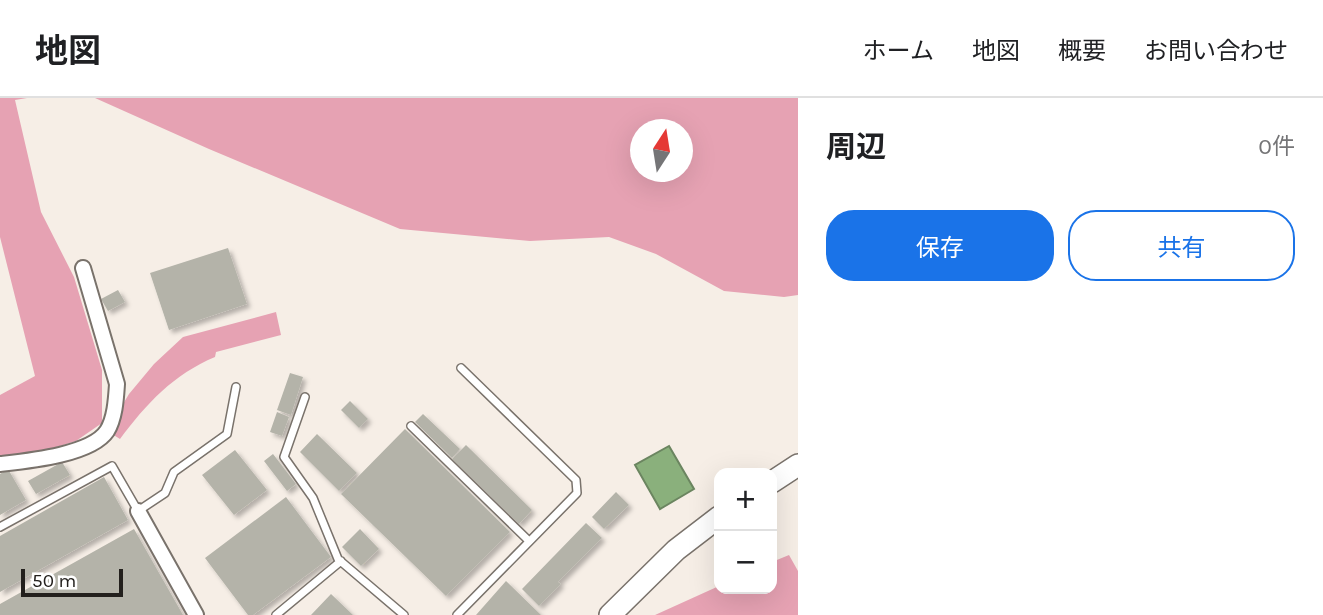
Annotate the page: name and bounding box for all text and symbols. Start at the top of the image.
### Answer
text: 地図 [35,32,101,70]
text: ホーム [863,37,934,65]
text: 地図 [972,37,1020,65]
text: 概要 [1058,37,1106,65]
text: お問い合わせ [1144,37,1288,65]
north arrow [630,119,693,182]
text: 周辺 [826,129,886,165]
text: 0件 [1258,133,1295,160]
button: 保存 [826,210,1054,281]
button: 共有 [1068,210,1295,281]
map controls [714,468,777,594]
button: + [714,468,777,531]
button: − [714,531,777,594]
scale bar [21,566,122,598]
text: 50 m [32,570,76,592]

